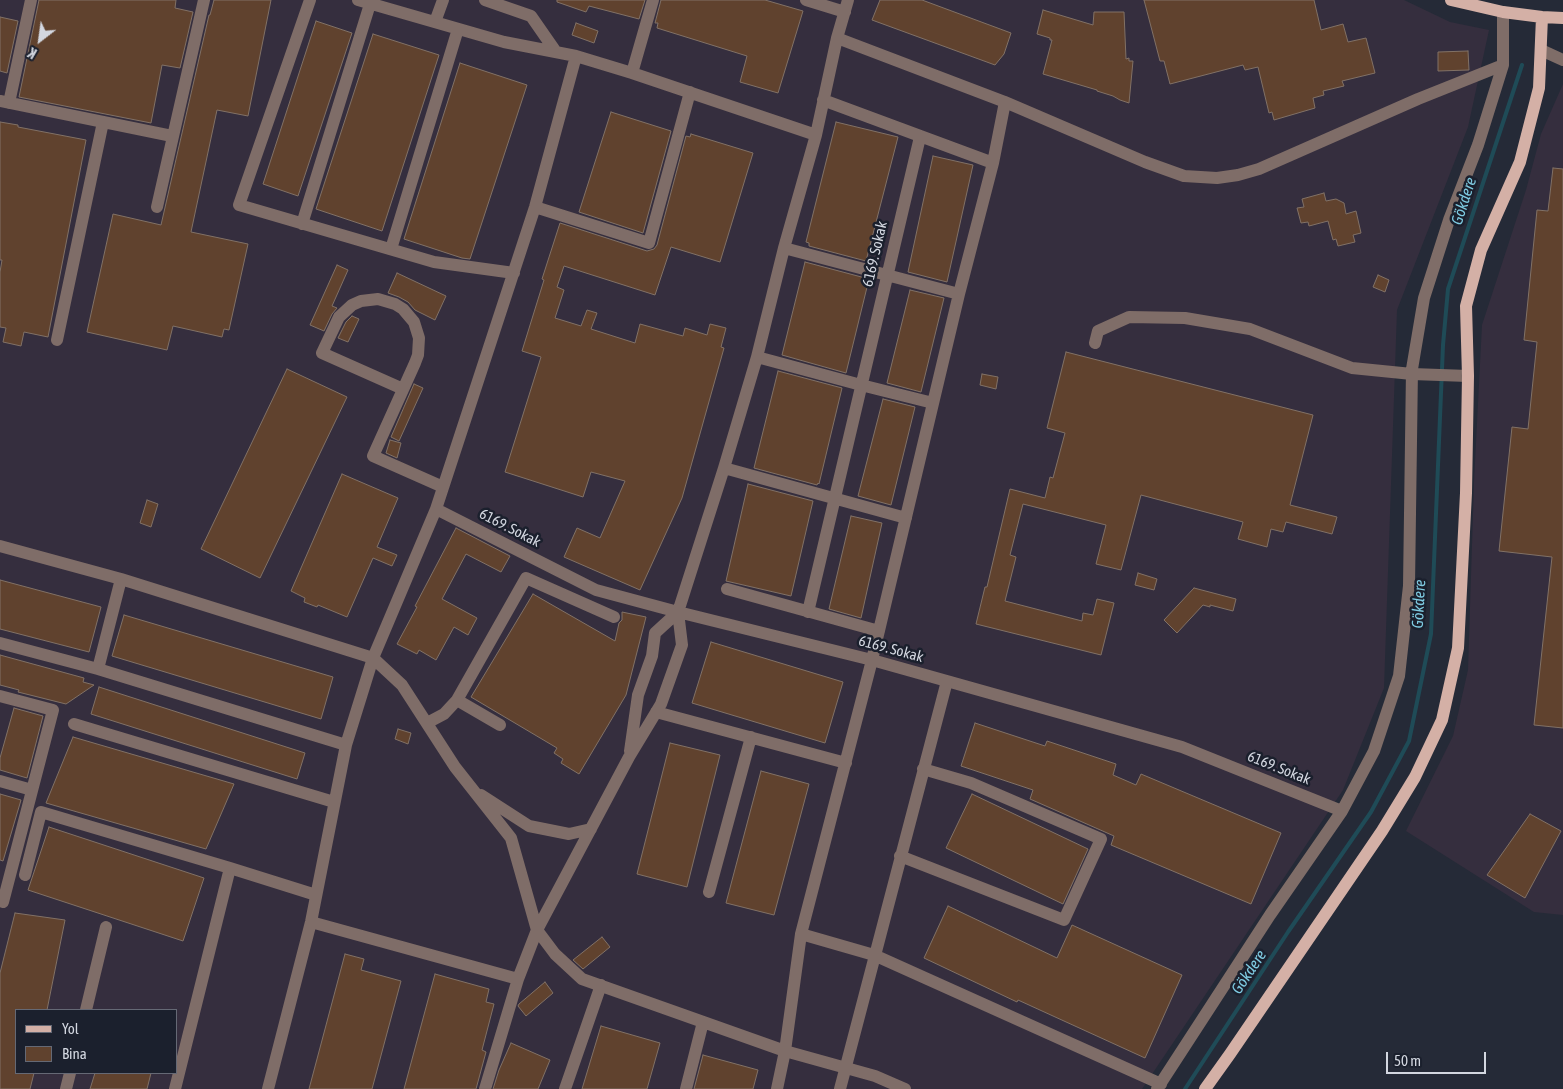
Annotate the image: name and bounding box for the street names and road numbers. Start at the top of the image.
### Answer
street label: 6169. Sokak [859,220,891,288]
street label: 6169. Sokak [476,505,544,551]
street label: 6169. Sokak [857,632,925,666]
street label: 6169. Sokak [1245,747,1313,789]

